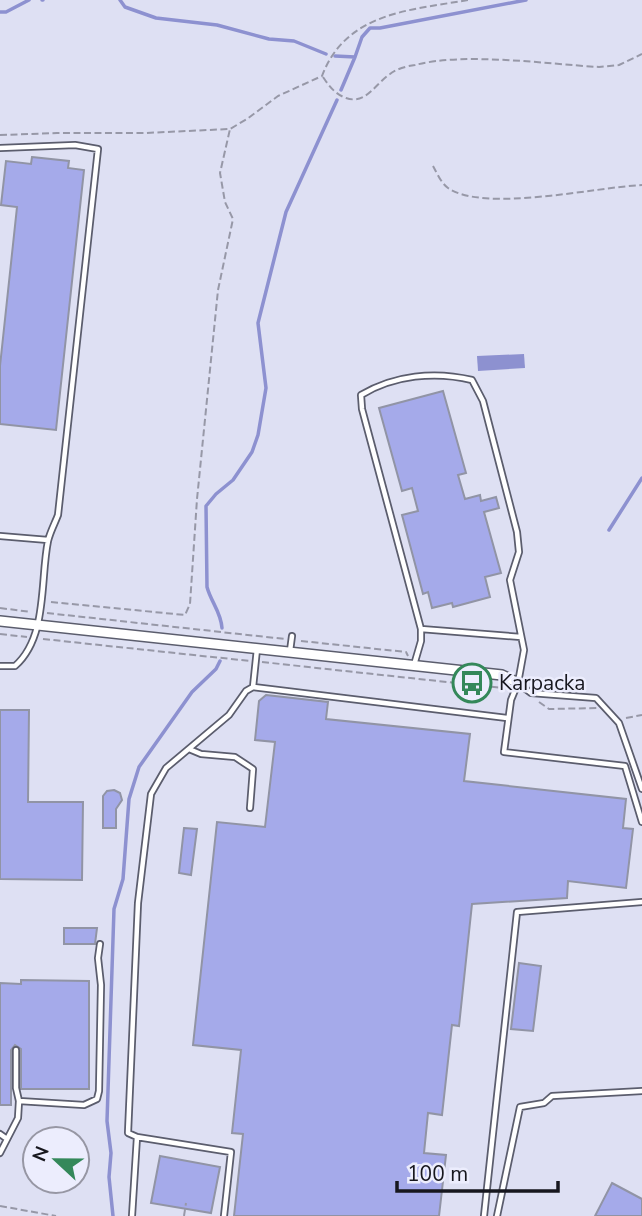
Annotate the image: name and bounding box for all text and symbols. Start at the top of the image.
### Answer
bus stop icon: Karpacka [451,662,493,704]
place label: Karpacka [499,669,585,697]
north arrow [21,1125,91,1195]
text: N [26,1143,56,1165]
scale bar [397,1150,558,1194]
text: 100 m [407,1160,468,1188]

